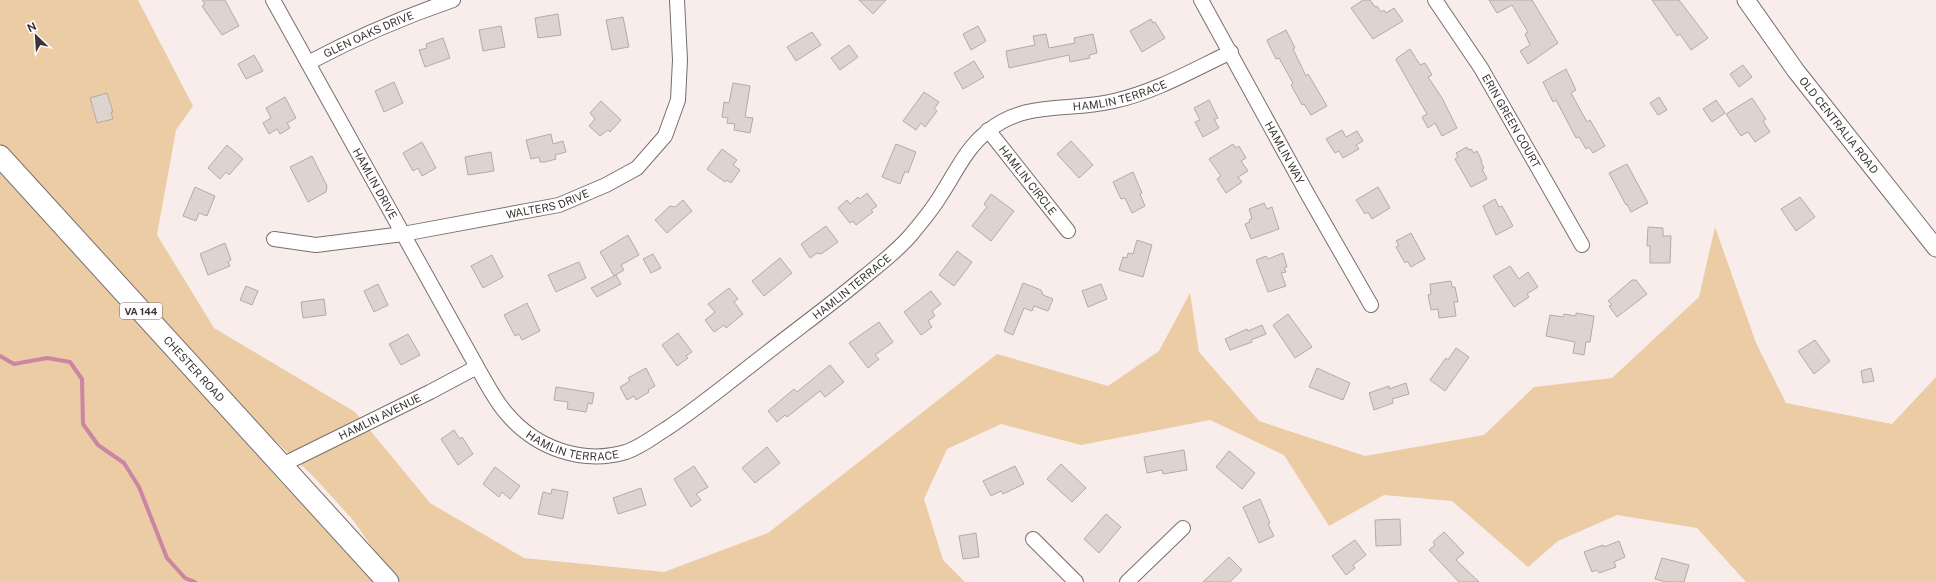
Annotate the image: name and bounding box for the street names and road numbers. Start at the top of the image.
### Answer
street label: GLEN OAKS DRIVE [321,9,415,60]
street label: ERIN GREEN COURT [1480,72,1543,170]
street label: OLD CENTRALIA ROAD [1797,75,1881,176]
street label: HAMLIN TERRACE [1072,78,1169,113]
street label: HAMLIN WAY [1263,119,1307,186]
street label: HAMLIN CIRCLE [997,143,1059,217]
street label: HAMLIN DRIVE [351,146,400,221]
street label: WALTERS DRIVE [505,187,591,221]
street label: HAMLIN TERRACE [810,252,893,322]
road number: VA 144 [120,303,162,319]
street label: CHESTER ROAD [161,334,227,404]
street label: HAMLIN AVENUE [337,391,423,442]
street label: HAMLIN TERRACE [524,428,620,462]

